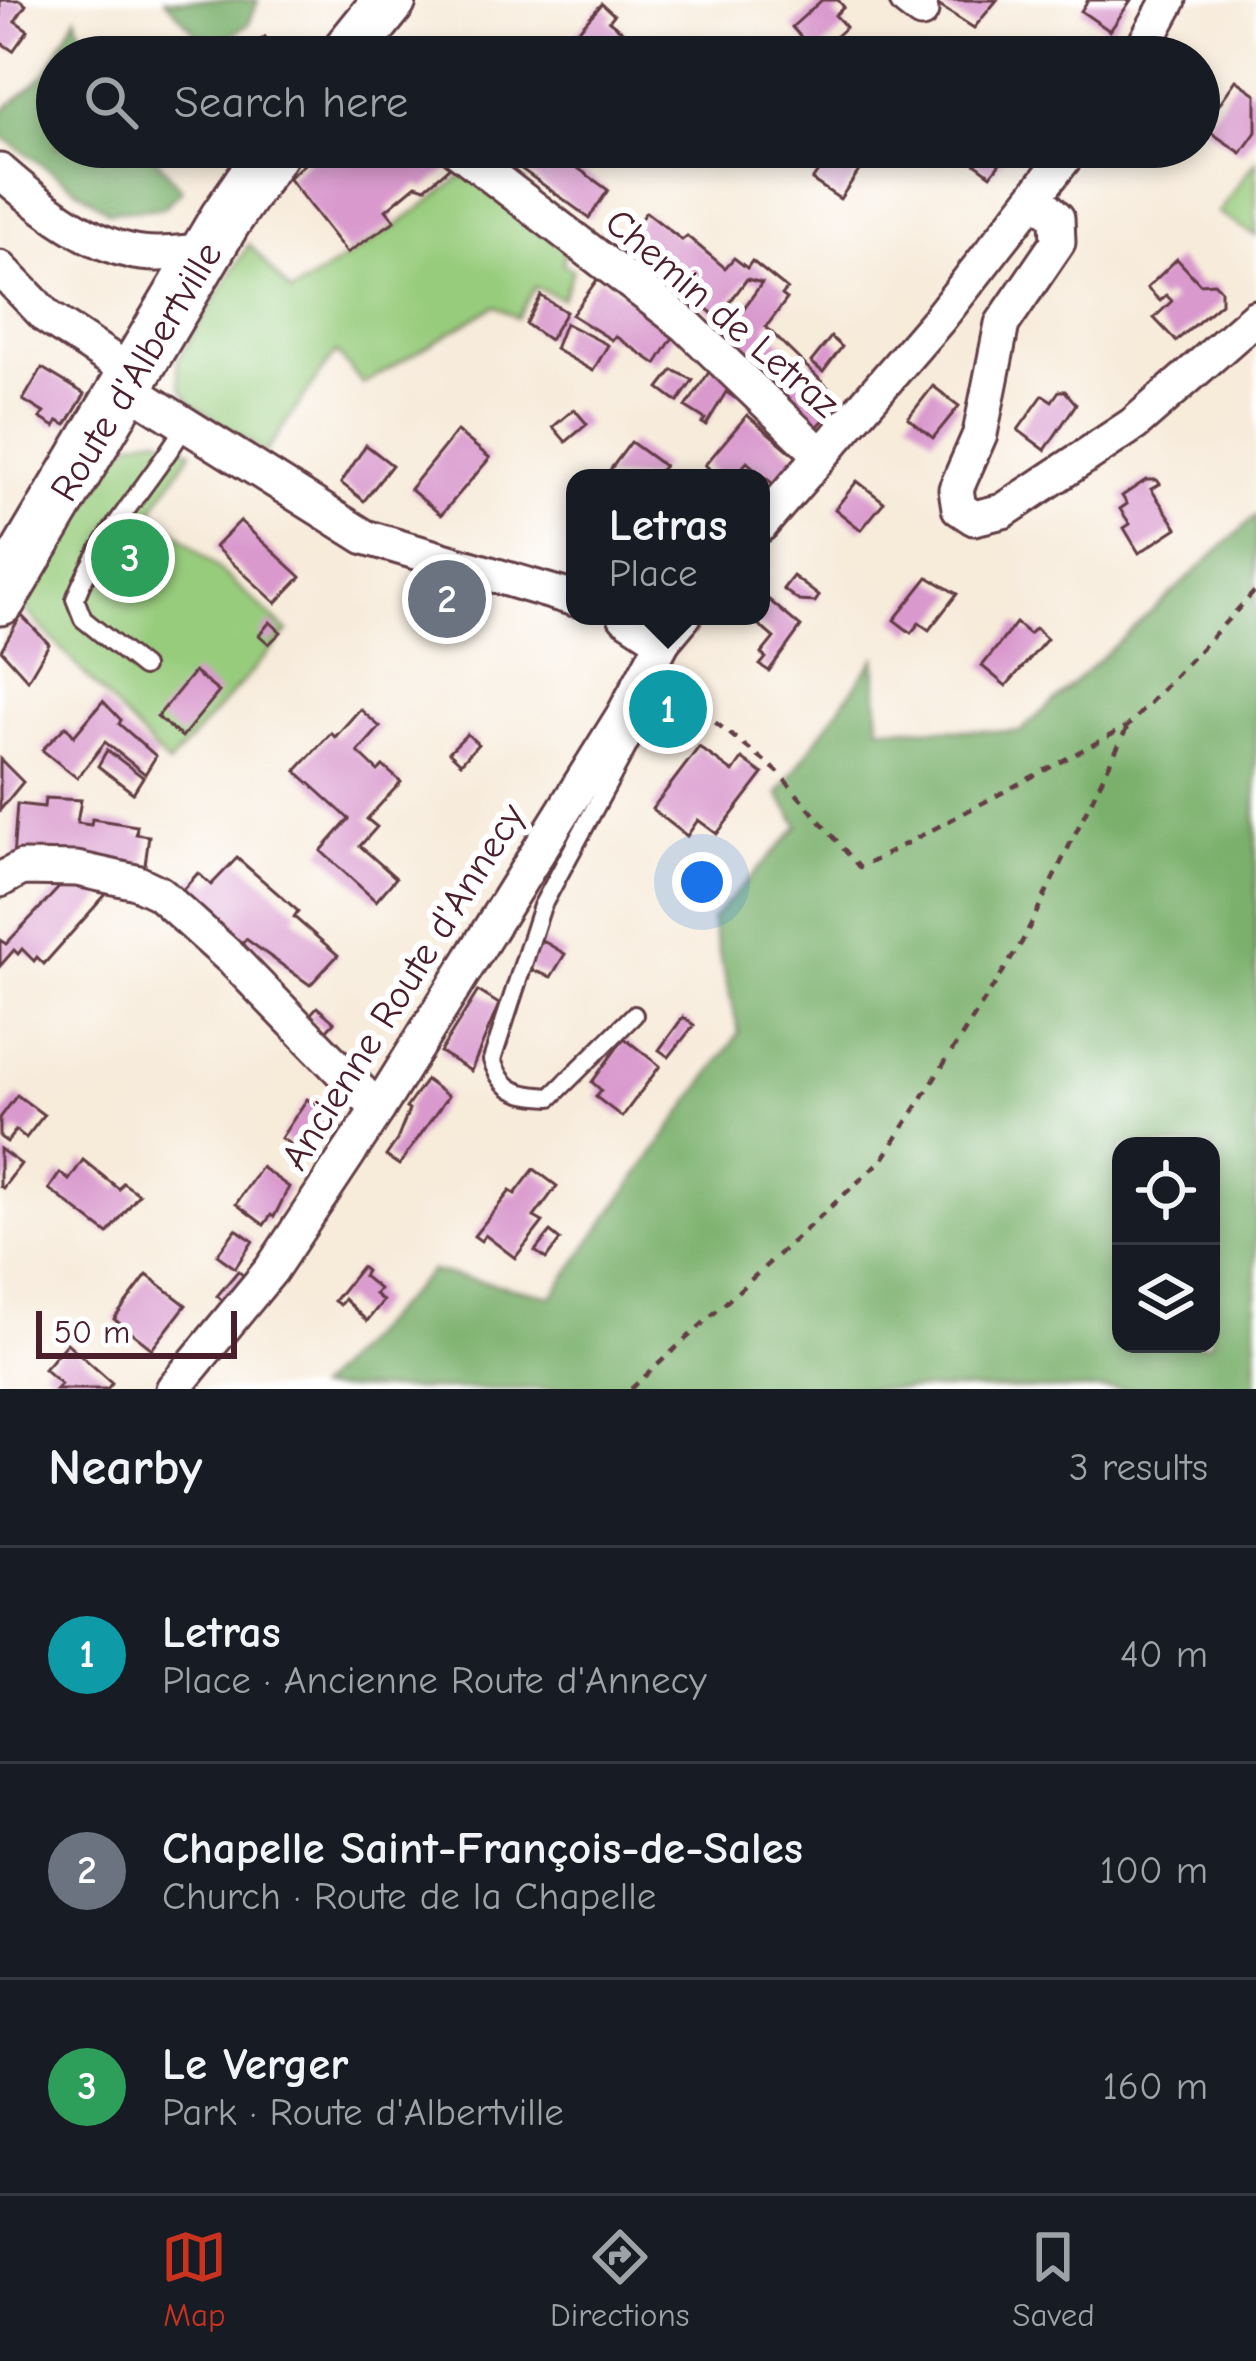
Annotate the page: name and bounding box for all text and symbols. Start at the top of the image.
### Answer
search box [36,36,1220,168]
icon: search [78,69,144,135]
text: Search here [174,76,408,128]
street label: Chemin de Letraz [596,199,848,427]
street label: Route d'Albertville [41,234,231,509]
popup [566,469,770,625]
text: Letras [609,499,727,551]
pin: 3 [91,513,169,603]
text: Place [609,551,697,596]
pin: 2 [408,554,486,644]
pin: 1 [629,664,707,754]
street label: Ancienne Route d'Annecy [272,795,535,1178]
your location [672,852,732,912]
map controls [1112,1137,1220,1353]
button: locate [1112,1137,1220,1245]
button: layers [1112,1245,1220,1353]
scale bar [36,1305,237,1358]
text: 50 m [54,1313,130,1351]
text: Nearby [48,1438,202,1497]
text: 3 results [1069,1445,1208,1490]
text: Letras [162,1606,281,1658]
text: 1 [79,1632,95,1677]
text: 40 m [1120,1632,1208,1677]
text: Place · Ancienne Route d'Annecy [162,1658,707,1703]
text: Chapelle Saint-François-de-Sales [162,1822,803,1874]
text: 2 [77,1848,97,1893]
text: 100 m [1100,1848,1208,1893]
text: Church · Route de la Chapelle [162,1874,656,1919]
text: Le Verger [162,2038,348,2090]
text: 3 [77,2064,97,2109]
text: 160 m [1102,2064,1208,2109]
text: Park · Route d'Albertville [162,2090,564,2135]
tab: Map [161,2224,227,2334]
tab: Directions [550,2224,690,2334]
tab: Saved [1012,2224,1095,2334]

